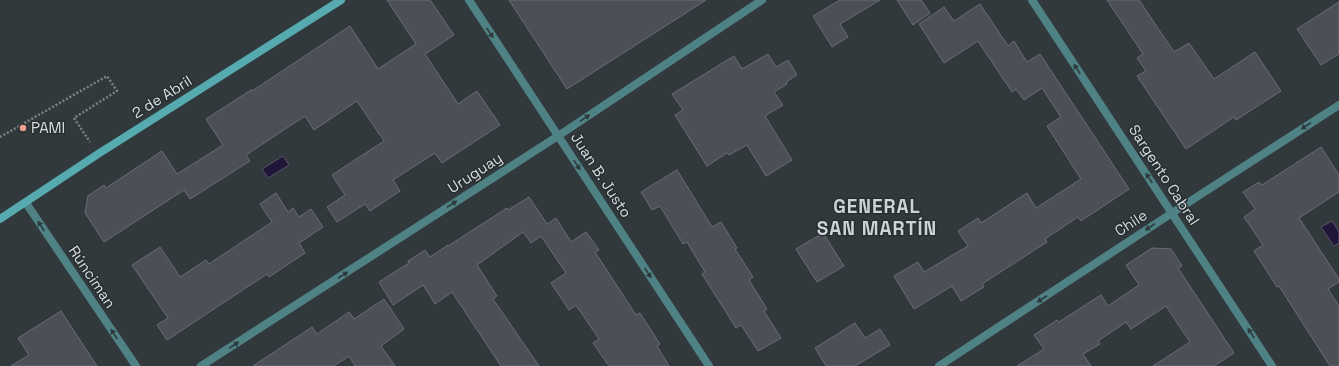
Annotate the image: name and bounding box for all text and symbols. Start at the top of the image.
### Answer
one-way arrow [486,27,494,38]
one-way arrow [1074,63,1081,75]
street label: 2 de Abril [128,71,195,122]
one-way arrow [579,115,591,122]
place label: PAMI [31,118,65,137]
street label: Sargento Cabral [1125,121,1204,229]
one-way arrow [1301,122,1311,130]
marker: PAMI [18,123,28,133]
street label: Juan B. Justo [567,129,636,221]
street label: Uruguay [444,148,506,197]
one-way arrow [573,160,581,170]
one-way arrow [1145,173,1153,183]
district label: GENERAL SAN MARTÍN [817,194,937,241]
one-way arrow [446,201,458,208]
street label: Chile [1111,205,1151,240]
one-way arrow [38,220,45,231]
one-way arrow [1145,223,1155,231]
street label: Rúnciman [65,242,120,312]
one-way arrow [644,268,652,279]
one-way arrow [337,271,349,278]
one-way arrow [1036,295,1047,302]
one-way arrow [110,328,118,339]
one-way arrow [1247,328,1254,339]
one-way arrow [228,341,239,349]

